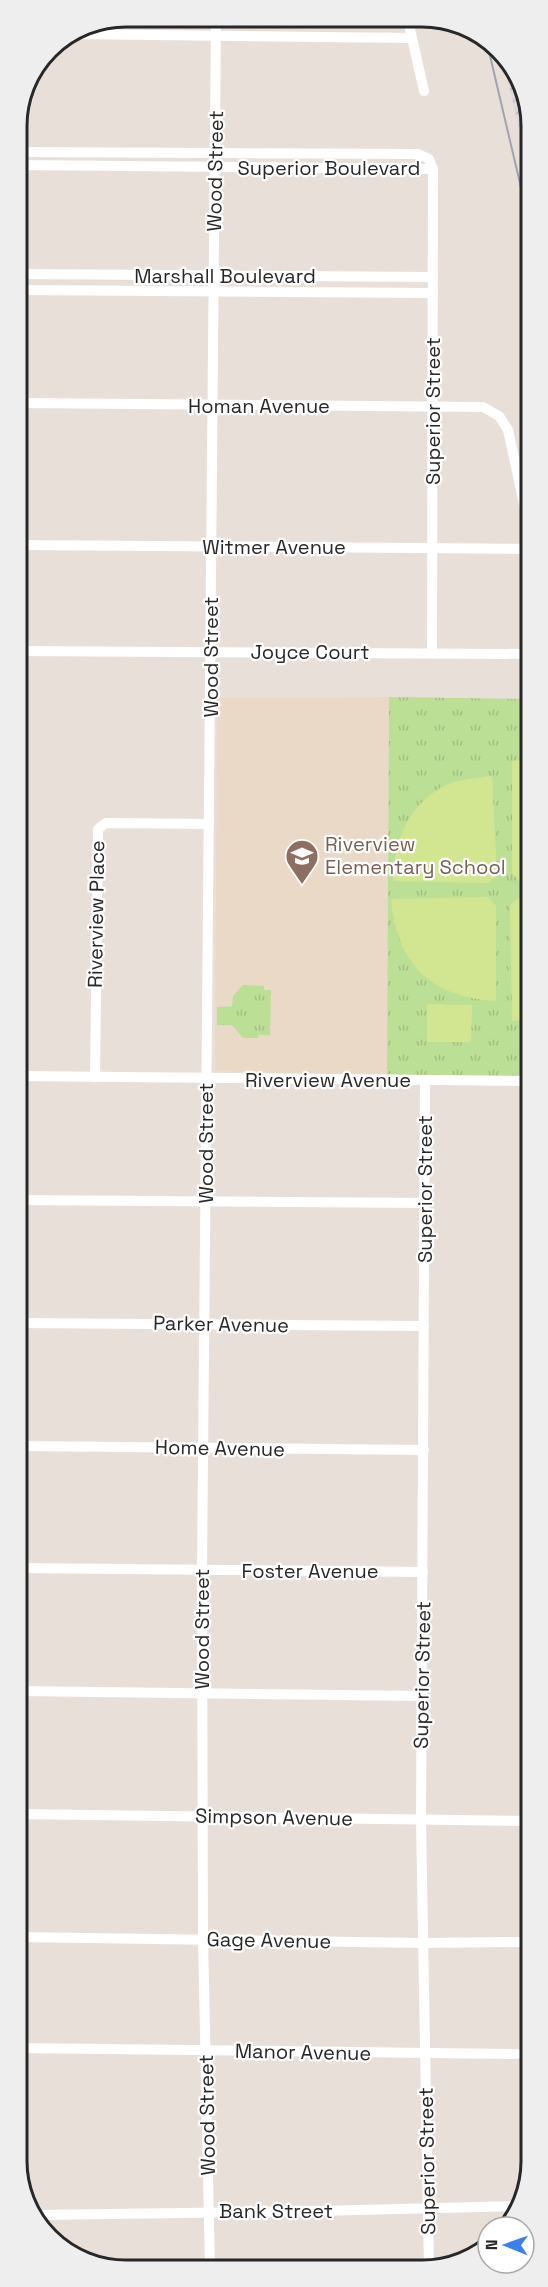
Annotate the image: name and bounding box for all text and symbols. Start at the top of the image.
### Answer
street label: Wood Street [201,110,229,232]
street label: Superior Boulevard [238,155,420,181]
street label: Marshall Boulevard [134,263,316,289]
street label: Superior Street [420,337,446,485]
street label: Homan Avenue [188,393,330,419]
street label: Witmer Avenue [202,534,346,560]
street label: Wood Street [198,596,224,718]
street label: Joyce Court [250,639,370,665]
place label: Riverview Elementary School [325,831,506,880]
school or university icon: Riverview Elementary School [284,838,320,885]
street label: Riverview Place [82,840,110,988]
street label: Riverview Avenue [245,1067,411,1093]
street label: Wood Street [193,1082,219,1204]
street label: Superior Street [412,1115,438,1263]
street label: Parker Avenue [153,1310,289,1338]
street label: Home Avenue [155,1434,285,1462]
street label: Foster Avenue [241,1558,379,1584]
street label: Wood Street [189,1568,215,1690]
street label: Superior Street [408,1601,436,1749]
street label: Simpson Avenue [195,1803,353,1831]
street label: Gage Avenue [206,1926,332,1954]
street label: Manor Avenue [235,2038,371,2066]
street label: Wood Street [193,2054,221,2176]
street label: Superior Street [413,2087,441,2235]
street label: Bank Street [219,2198,333,2224]
north arrow [476,2215,536,2275]
text: N [481,2239,502,2250]

